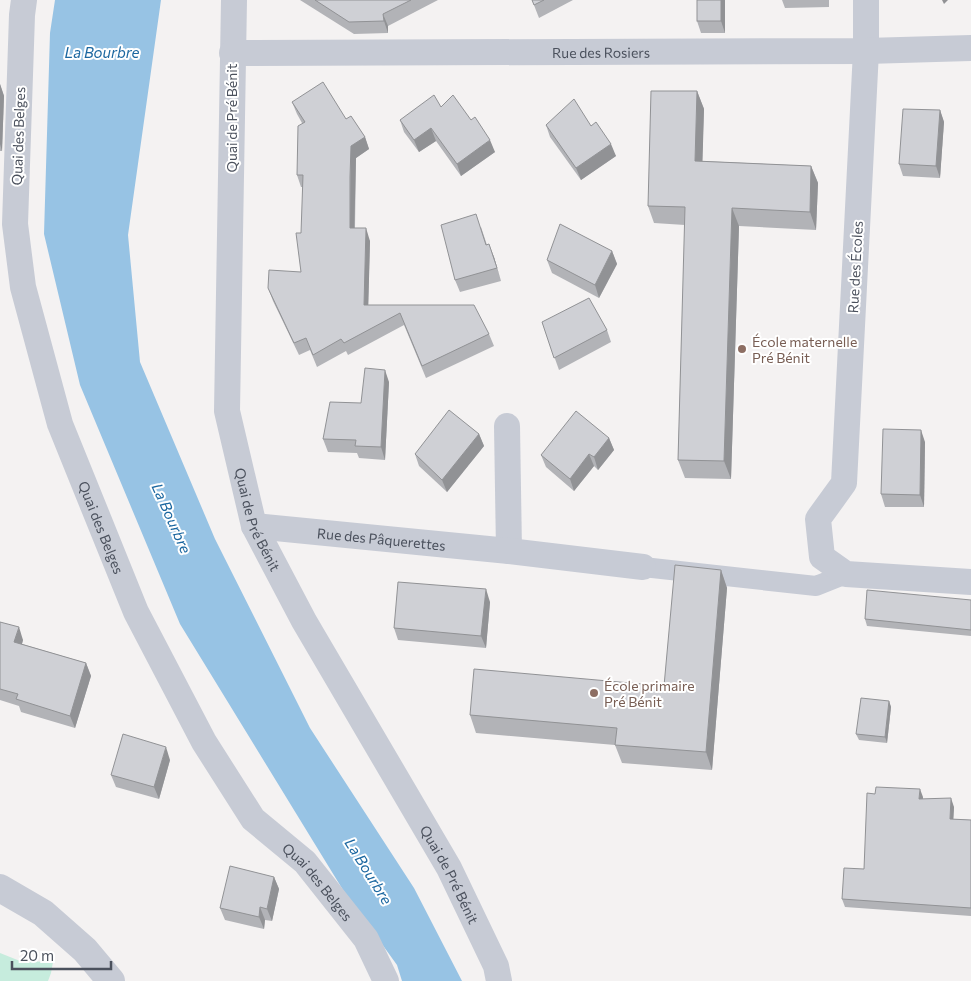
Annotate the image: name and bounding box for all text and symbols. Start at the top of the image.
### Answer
water label: La Bourbre [65,43,140,61]
street label: Rue des Rosiers [552,43,650,60]
street label: Quai de Pré Bénit [223,63,240,173]
street label: Quai des Belges [8,86,28,186]
street label: Rue des Écoles [844,220,866,314]
place label: École maternelle Pré Bénit [752,333,857,366]
marker: École maternelle Pré Bénit [736,343,748,355]
street label: Quai de Pré Bénit [232,466,285,574]
street label: Quai des Belges [75,478,128,576]
water label: La Bourbre [149,480,195,556]
street label: Rue des Pâquerettes [316,524,446,553]
place label: École primaire Pré Bénit [604,677,695,710]
marker: École primaire Pré Bénit [588,687,600,699]
street label: Quai de Pré Bénit [417,822,483,927]
water label: La Bourbre [342,834,397,908]
street label: Quai des Belges [279,839,357,924]
scale bar [12,938,111,970]
text: 20 m [20,946,54,964]

